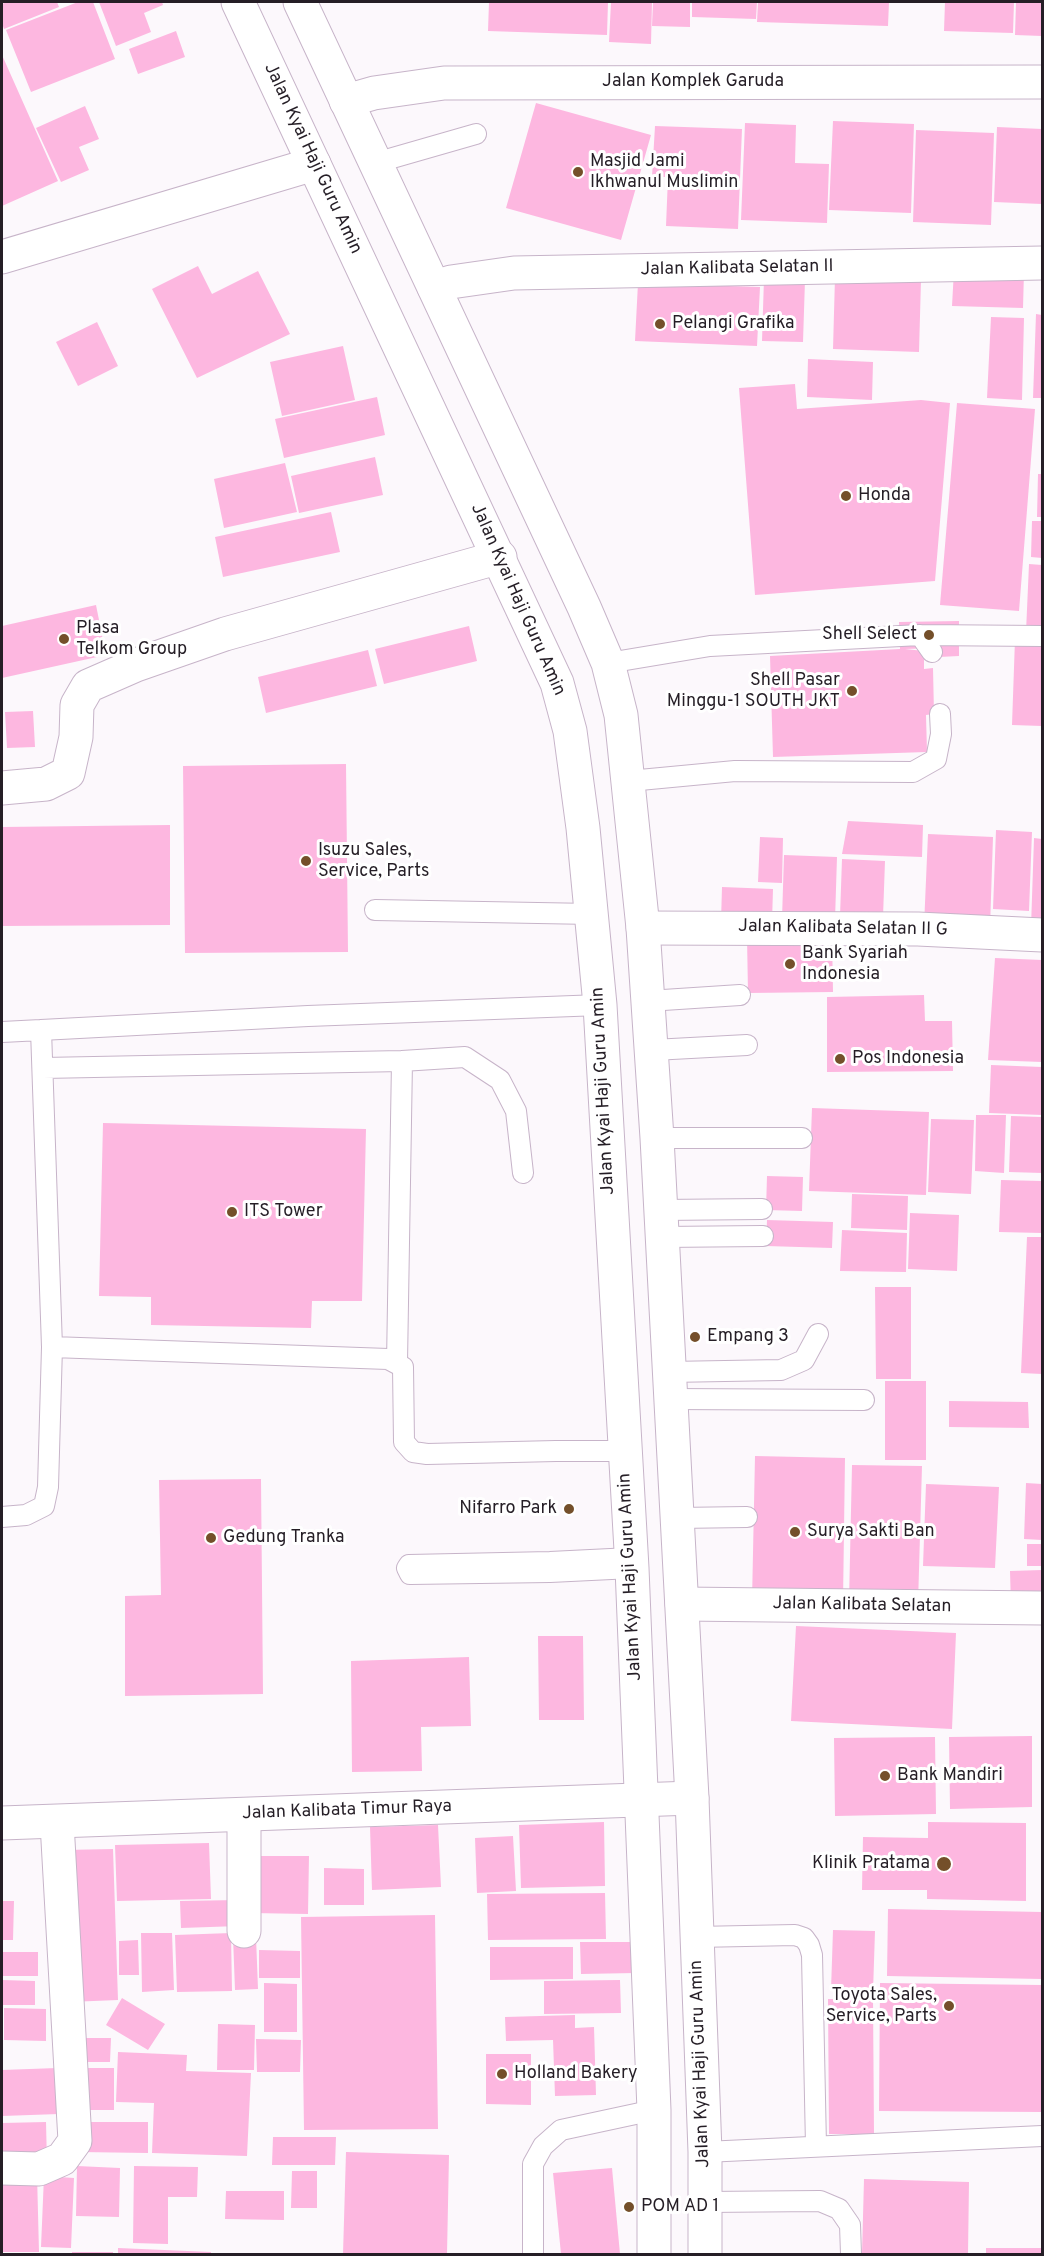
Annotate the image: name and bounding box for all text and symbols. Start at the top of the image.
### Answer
street label: Jalan Kyai Haji Guru Amin [258,60,366,258]
street label: Jalan Komplek Garuda [602,71,784,93]
place label: Masjid Jami Ikhwanul Muslimin [590,151,738,194]
marker: Masjid Jami Ikhwanul Muslimin [571,165,585,179]
street label: Jalan Kalibata Selatan II [640,257,834,281]
place label: Pelangi Grafika [672,313,794,335]
marker: Pelangi Grafika [653,317,667,331]
place label: Honda [858,485,911,507]
marker: Honda [839,489,853,503]
street label: Jalan Kyai Haji Guru Amin [465,501,569,699]
place label: Plasa Telkom Group [76,618,187,660]
place label: Shell Select [822,624,917,646]
marker: Shell Select [922,628,936,642]
marker: Plasa Telkom Group [57,632,71,646]
place label: Shell Pasar Minggu-1 SOUTH JKT [667,670,840,712]
marker: Shell Pasar Minggu-1 SOUTH JKT [845,684,859,698]
place label: Isuzu Sales, Service, Parts [318,840,429,882]
marker: Isuzu Sales, Service, Parts [299,854,313,868]
street label: Jalan Kalibata Selatan II G [738,916,948,942]
place label: Bank Syariah Indonesia [802,943,908,986]
marker: Bank Syariah Indonesia [783,957,797,971]
street label: Jalan Kyai Haji Guru Amin [588,987,620,1195]
place label: Pos Indonesia [852,1048,964,1070]
marker: Pos Indonesia [833,1052,847,1066]
place label: ITS Tower [244,1201,323,1223]
marker: ITS Tower [225,1205,239,1219]
place label: Empang 3 [707,1326,789,1348]
marker: Empang 3 [688,1330,702,1344]
street label: Jalan Kyai Haji Guru Amin [615,1473,647,1681]
place label: Nifarro Park [459,1498,557,1520]
marker: Nifarro Park [562,1502,576,1516]
place label: Surya Sakti Ban [807,1521,935,1543]
marker: Surya Sakti Ban [788,1525,802,1539]
place label: Gedung Tranka [223,1527,345,1549]
marker: Gedung Tranka [204,1531,218,1545]
street label: Jalan Kalibata Selatan [772,1594,952,1618]
place label: Bank Mandiri [897,1765,1003,1787]
marker: Bank Mandiri [878,1769,892,1783]
street label: Jalan Kalibata Timur Raya [242,1797,452,1825]
place label: Klinik Pratama [812,1853,930,1875]
marker: Klinik Pratama [935,1855,953,1873]
street label: Jalan Kyai Haji Guru Amin [687,1960,715,2168]
place label: Toyota Sales, Service, Parts [826,1985,937,2028]
marker: Toyota Sales, Service, Parts [942,1999,956,2013]
place label: Holland Bakery [514,2063,638,2085]
marker: Holland Bakery [495,2067,509,2081]
place label: POM AD 1 [641,2196,719,2218]
marker: POM AD 1 [622,2200,636,2214]

